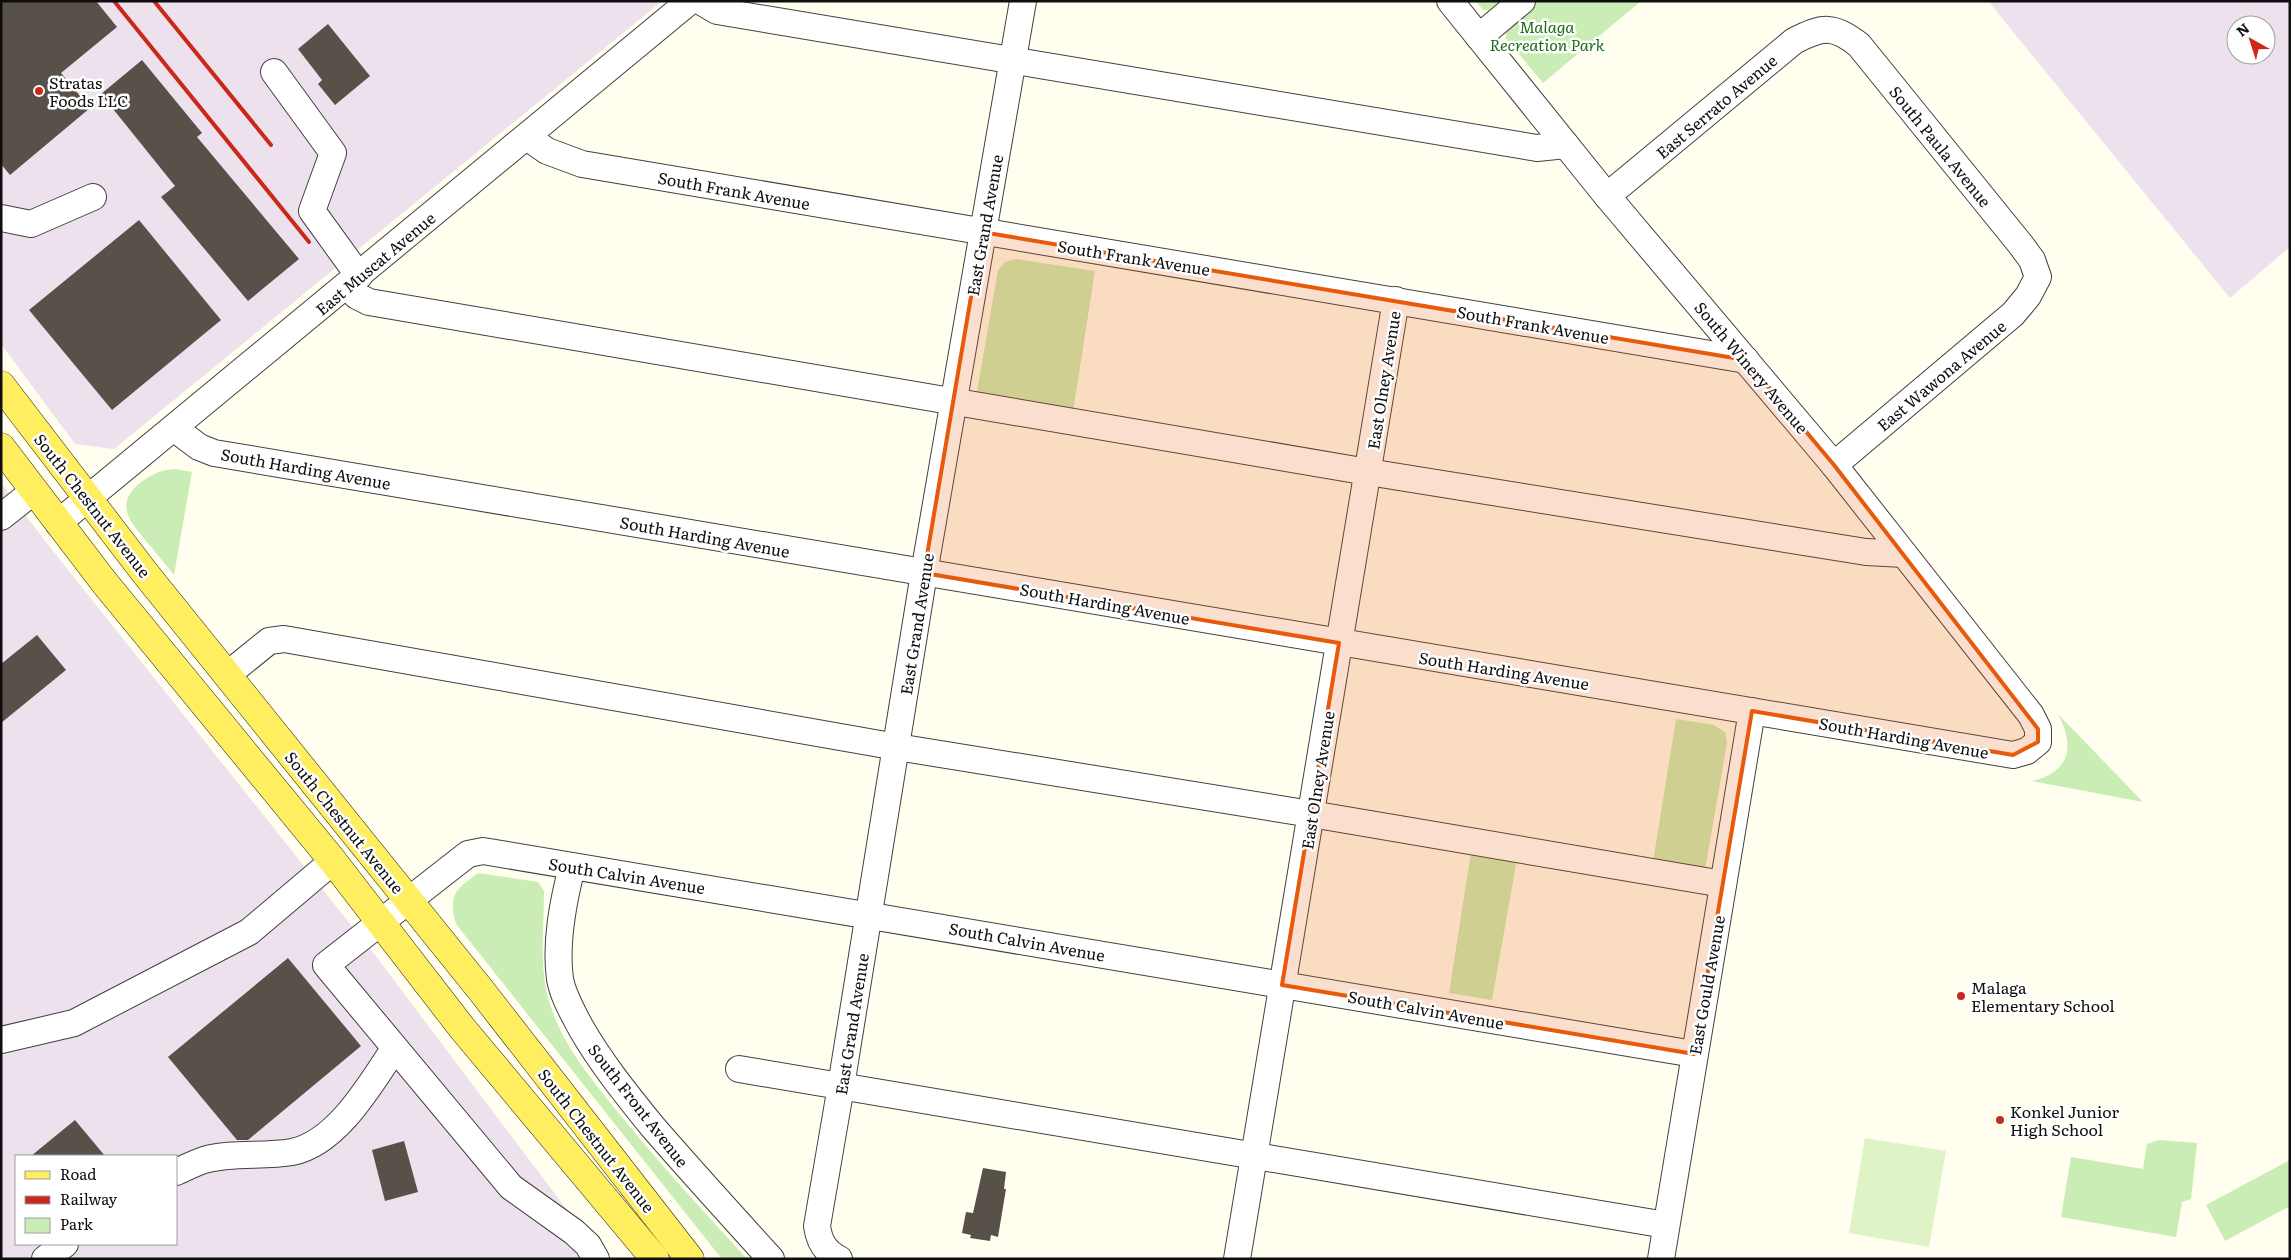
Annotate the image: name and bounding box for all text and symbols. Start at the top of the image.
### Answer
park label: Malaga Recreation Park [1490,14,1605,56]
north arrow [2226,15,2276,65]
text: N [2231,17,2253,41]
street label: East Serrato Avenue [1650,48,1782,164]
place label: Stratas Foods LLC [49,70,129,112]
street label: South Paula Avenue [1884,80,1998,212]
marker: Stratas Foods LLC [33,85,45,97]
street label: East Grand Avenue [960,152,1008,298]
street label: South Frank Avenue [656,165,812,215]
street label: East Muscat Avenue [310,206,440,320]
street label: South Frank Avenue [1056,233,1212,281]
street label: South Winery Avenue [1689,296,1815,438]
street label: South Frank Avenue [1455,299,1611,349]
street label: East Olney Avenue [1360,309,1406,451]
street label: East Wawona Avenue [1871,314,2011,436]
street label: South Chestnut Avenue [29,428,157,582]
street label: South Harding Avenue [219,441,393,495]
street label: South Harding Avenue [618,509,792,563]
street label: East Grand Avenue [893,551,939,697]
street label: South Harding Avenue [1018,576,1192,630]
street label: South Harding Avenue [1417,645,1591,695]
street label: East Olney Avenue [1294,709,1340,851]
street label: South Harding Avenue [1817,710,1991,764]
street label: South Chestnut Avenue [280,746,410,898]
street label: South Calvin Avenue [547,851,707,899]
street label: East Gould Avenue [1682,913,1730,1057]
street label: South Calvin Avenue [947,915,1107,967]
street label: East Grand Avenue [828,951,874,1097]
place label: Malaga Elementary School [1971,975,2115,1017]
street label: South Calvin Avenue [1346,983,1506,1035]
marker: Malaga Elementary School [1955,990,1967,1002]
street label: South Front Avenue [583,1038,695,1172]
street label: South Chestnut Avenue [533,1063,661,1217]
place label: Konkel Junior High School [2010,1099,2119,1141]
marker: Konkel Junior High School [1994,1114,2006,1126]
legend [15,1155,178,1245]
text: Road [60,1162,96,1185]
text: Railway [60,1187,118,1210]
text: Park [60,1212,94,1235]

